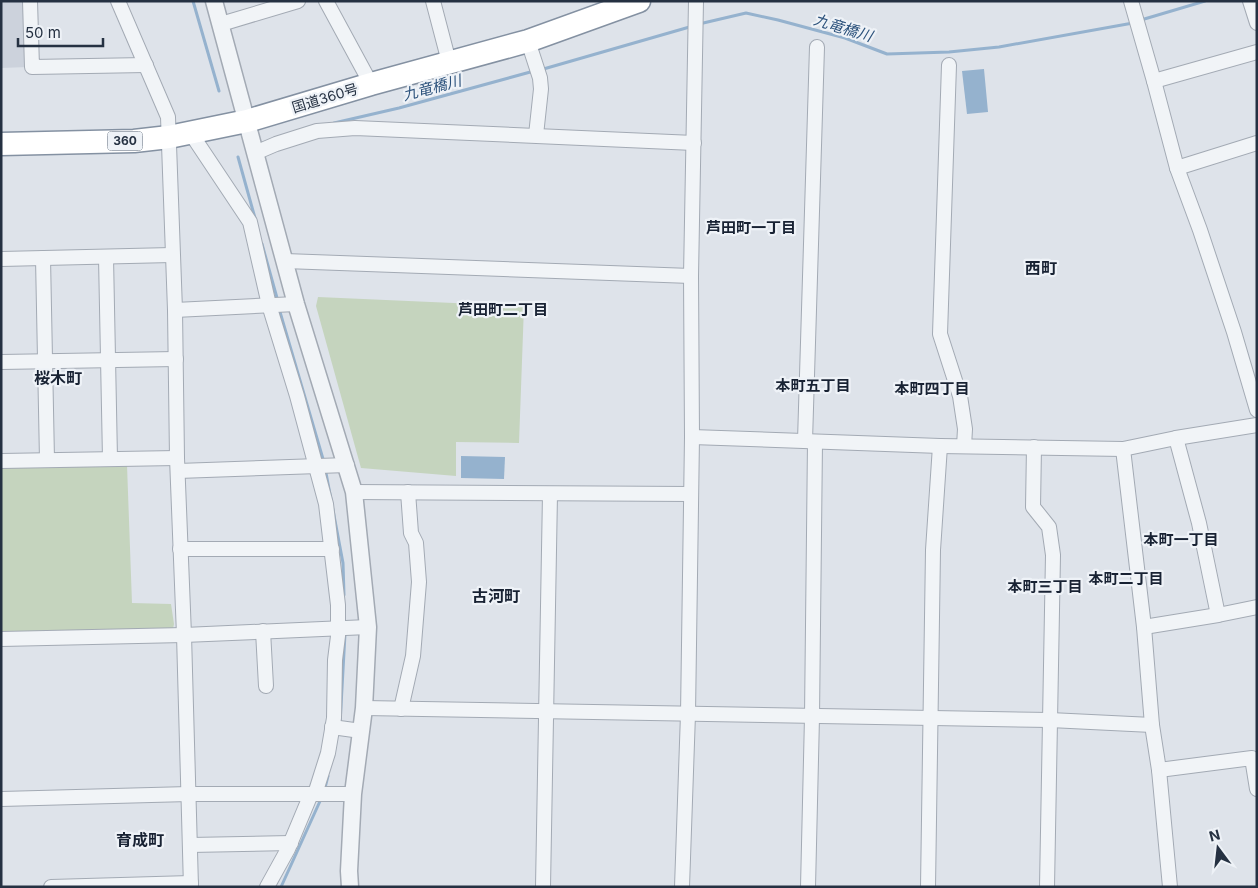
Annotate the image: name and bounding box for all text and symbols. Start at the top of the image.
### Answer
water label: 九竜橋川 [812,10,877,46]
scale bar [18,15,102,47]
text: 50 m [25,23,61,42]
water label: 九竜橋川 [400,70,465,104]
street label: 国道360号 [290,79,360,116]
road number: 360 [108,132,142,150]
district label: 芦田町一丁目 [706,218,796,237]
district label: 西町 [1025,258,1057,278]
district label: 芦田町二丁目 [458,300,548,319]
district label: 桜木町 [34,368,82,388]
district label: 本町五丁目 [775,376,851,395]
district label: 本町四丁目 [894,379,970,398]
district label: 本町一丁目 [1143,530,1219,549]
district label: 本町二丁目 [1088,569,1164,588]
district label: 本町三丁目 [1007,577,1083,596]
district label: 古河町 [472,586,520,606]
north arrow [1193,823,1243,873]
text: N [1207,825,1222,845]
district label: 育成町 [116,830,164,850]

